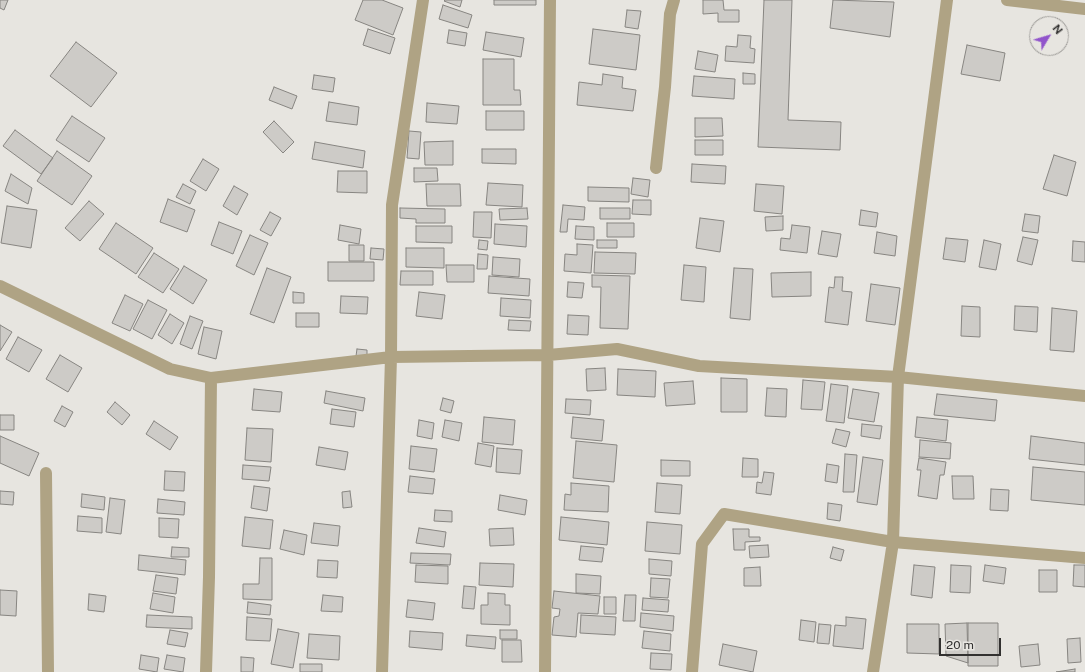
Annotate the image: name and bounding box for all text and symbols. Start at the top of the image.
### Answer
north arrow [1029,16,1069,56]
text: N [1050,22,1065,36]
scale bar [941,630,1003,656]
text: 20 m [946,638,974,652]

